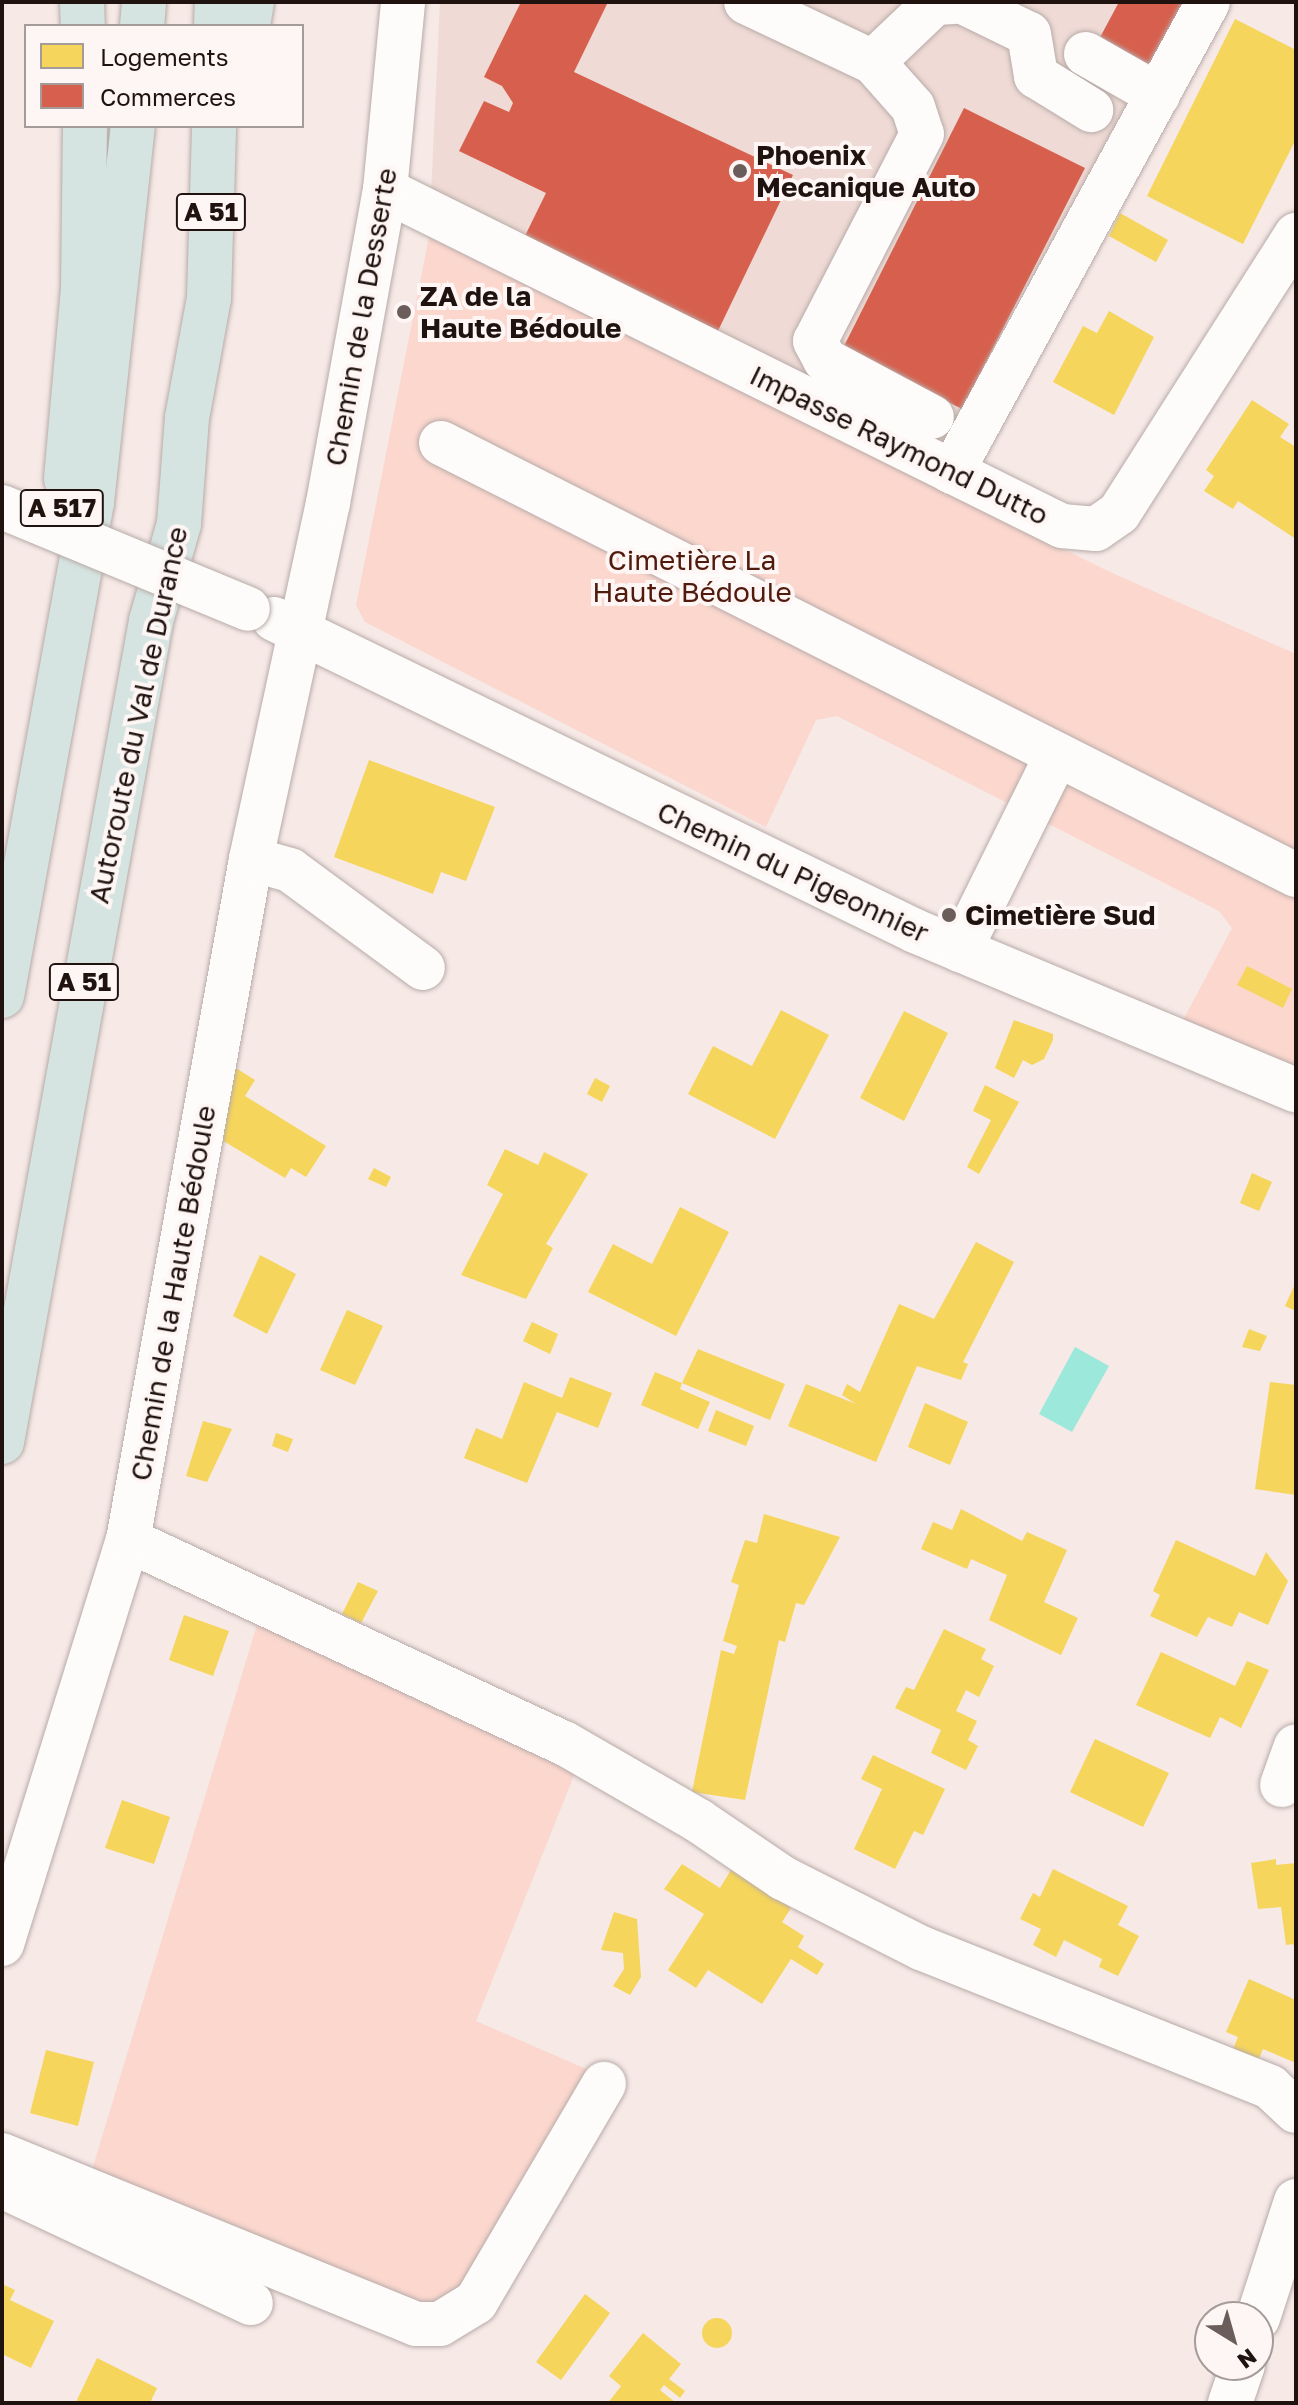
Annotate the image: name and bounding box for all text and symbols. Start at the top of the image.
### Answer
legend [24,24,304,128]
text: Logements [100,42,229,71]
text: Commerces [100,82,236,111]
place label: Phoenix Mecanique Auto [756,138,976,204]
marker: Phoenix Mecanique Auto [731,162,749,180]
street label: Chemin de la Desserte [318,165,404,469]
road number: A 51 [175,190,247,234]
place label: ZA de la Haute Bédoule [420,279,622,345]
marker: ZA de la Haute Bédoule [395,303,413,321]
street label: Impasse Raymond Dutto [744,358,1054,532]
road number: A 517 [18,486,106,530]
street label: Autoroute du Val de Durance [82,524,194,906]
park label: Cimetière La Haute Bédoule [592,543,792,609]
street label: Chemin du Pigeonnier [652,794,934,950]
place label: Cimetière Sud [965,898,1155,932]
marker: Cimetière Sud [940,906,958,924]
road number: A 51 [48,960,120,1004]
street label: Chemin de la Haute Bédoule [123,1103,223,1483]
north arrow [1194,2301,1274,2381]
text: N [1233,2343,1262,2375]

